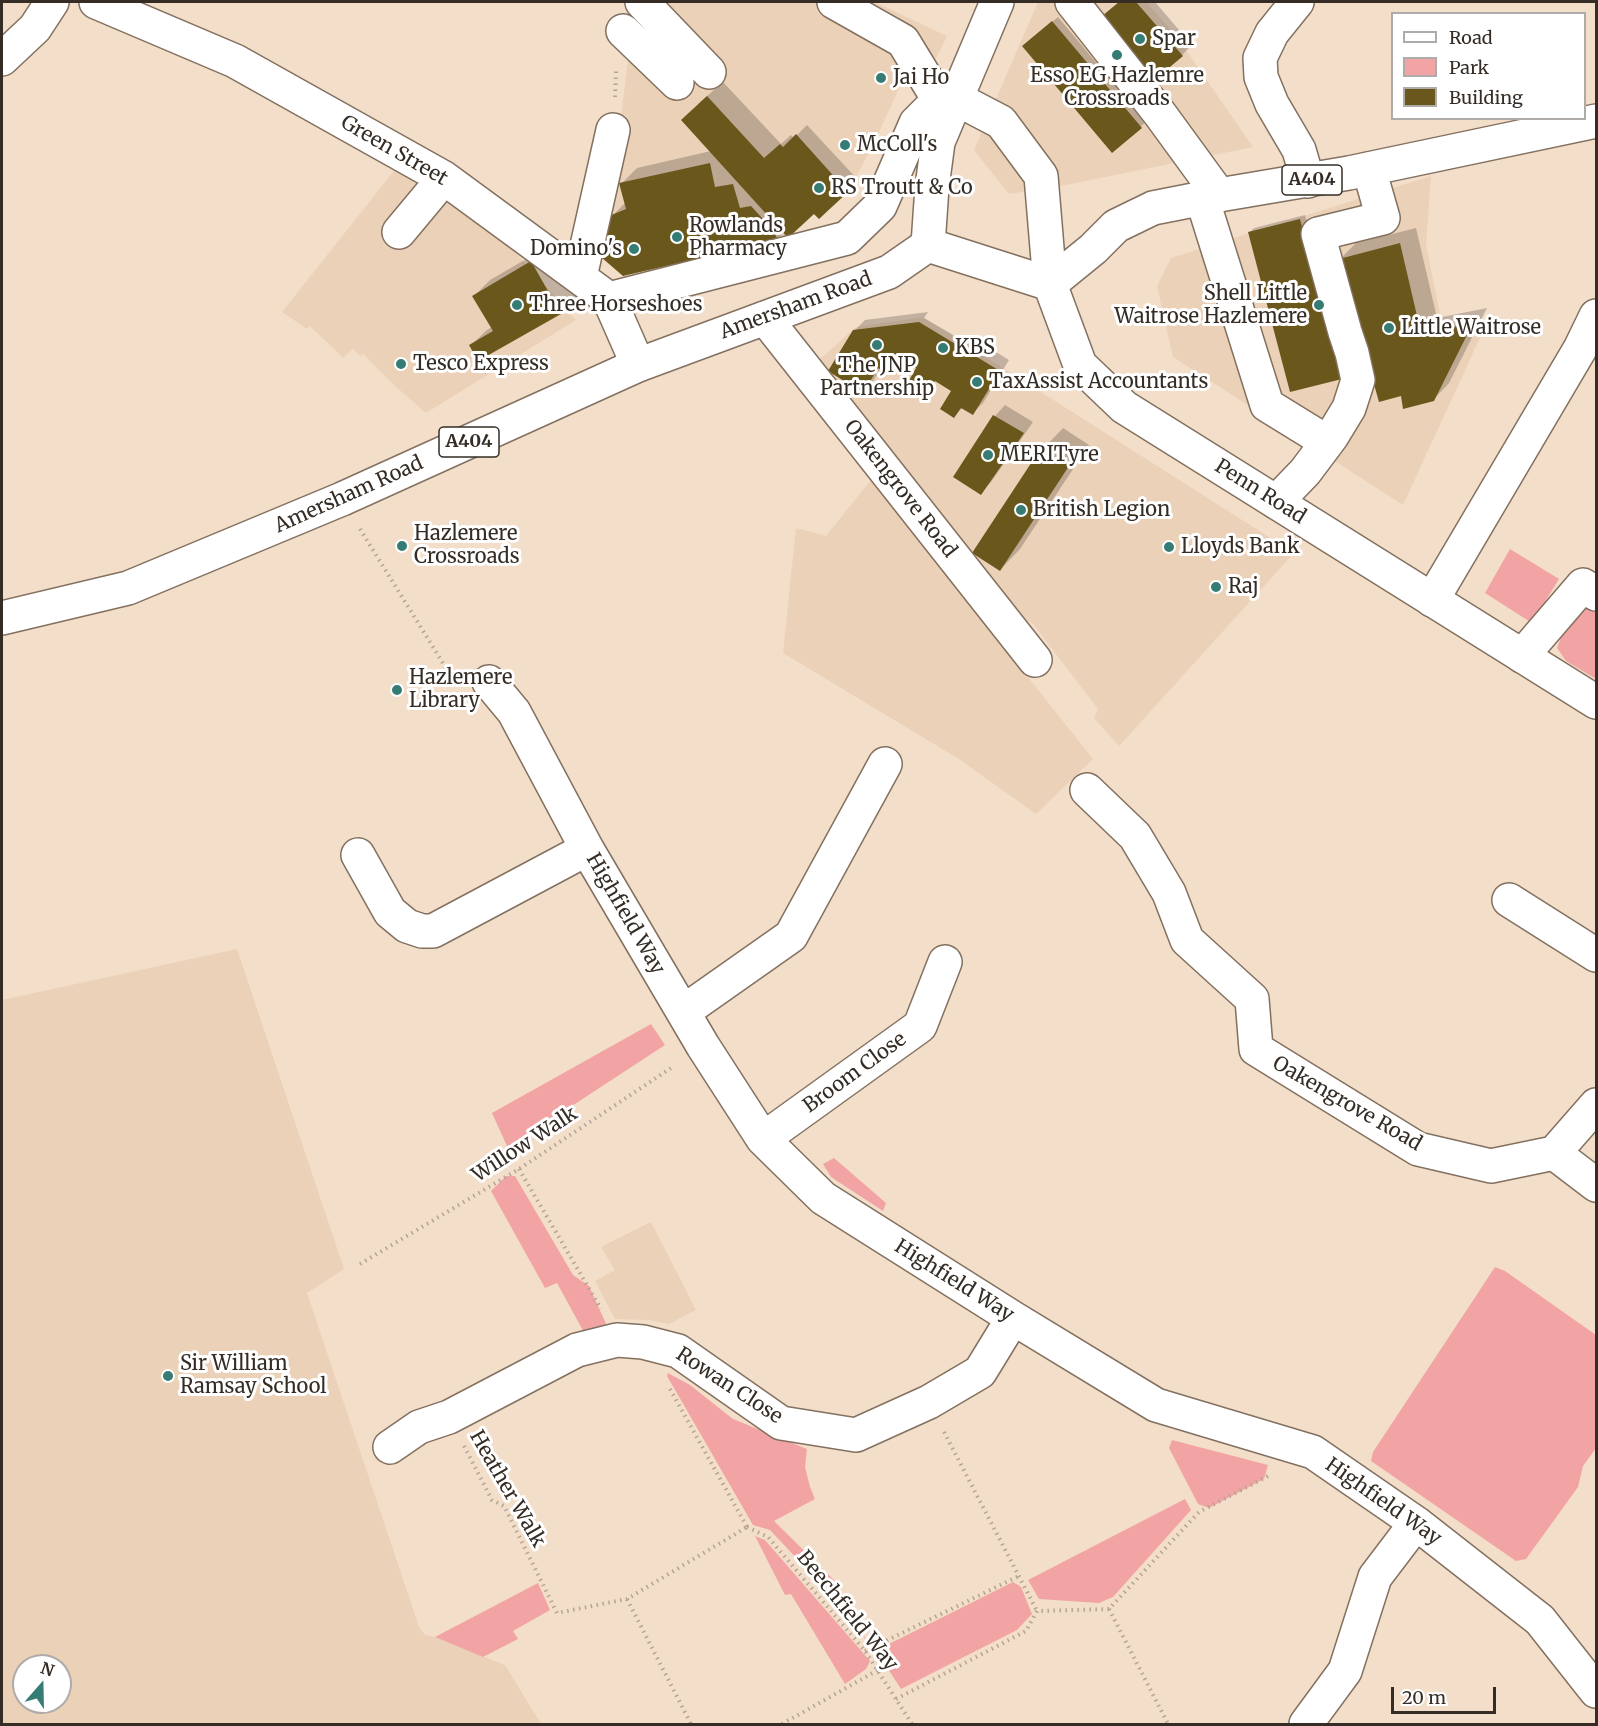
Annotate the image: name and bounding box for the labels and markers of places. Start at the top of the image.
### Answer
place label: Spar [1152,27,1196,51]
marker: Spar [1133,32,1147,46]
marker: Esso EG Hazlemre Crossroads [1110,48,1124,62]
place label: Esso EG Hazlemre Crossroads [1030,64,1204,111]
place label: Jai Ho [893,66,949,90]
marker: Jai Ho [874,71,888,85]
place label: McColl's [857,133,937,157]
marker: McColl's [838,138,852,152]
place label: RS Troutt & Co [831,176,973,200]
marker: RS Troutt & Co [812,181,826,195]
place label: Rowlands Pharmacy [689,214,787,261]
marker: Rowlands Pharmacy [670,230,684,244]
place label: Domino's [530,237,622,261]
marker: Domino's [627,242,641,256]
place label: Shell Little Waitrose Hazlemere [1114,282,1307,329]
place label: Three Horseshoes [529,293,702,317]
marker: Three Horseshoes [510,298,524,312]
marker: Shell Little Waitrose Hazlemere [1312,298,1326,312]
place label: Little Waitrose [1401,316,1541,340]
marker: Little Waitrose [1382,321,1396,335]
place label: KBS [955,336,995,360]
marker: The JNP Partnership [870,338,884,352]
marker: KBS [936,341,950,355]
place label: Tesco Express [413,352,549,376]
place label: The JNP Partnership [820,354,934,401]
marker: Tesco Express [394,357,408,371]
place label: TaxAssist Accountants [989,370,1208,394]
marker: TaxAssist Accountants [970,375,984,389]
place label: MERITyre [1000,443,1099,467]
marker: MERITyre [981,448,995,462]
place label: British Legion [1033,498,1170,522]
marker: British Legion [1014,503,1028,517]
place label: Hazlemere Crossroads [414,522,520,569]
place label: Lloyds Bank [1181,535,1300,559]
marker: Hazlemere Crossroads [395,539,409,553]
marker: Lloyds Bank [1162,540,1176,554]
place label: Raj [1228,575,1259,599]
marker: Raj [1209,580,1223,594]
place label: Hazlemere Library [409,666,512,713]
marker: Hazlemere Library [390,683,404,697]
place label: Sir William Ramsay School [180,1352,327,1399]
marker: Sir William Ramsay School [161,1369,175,1383]

